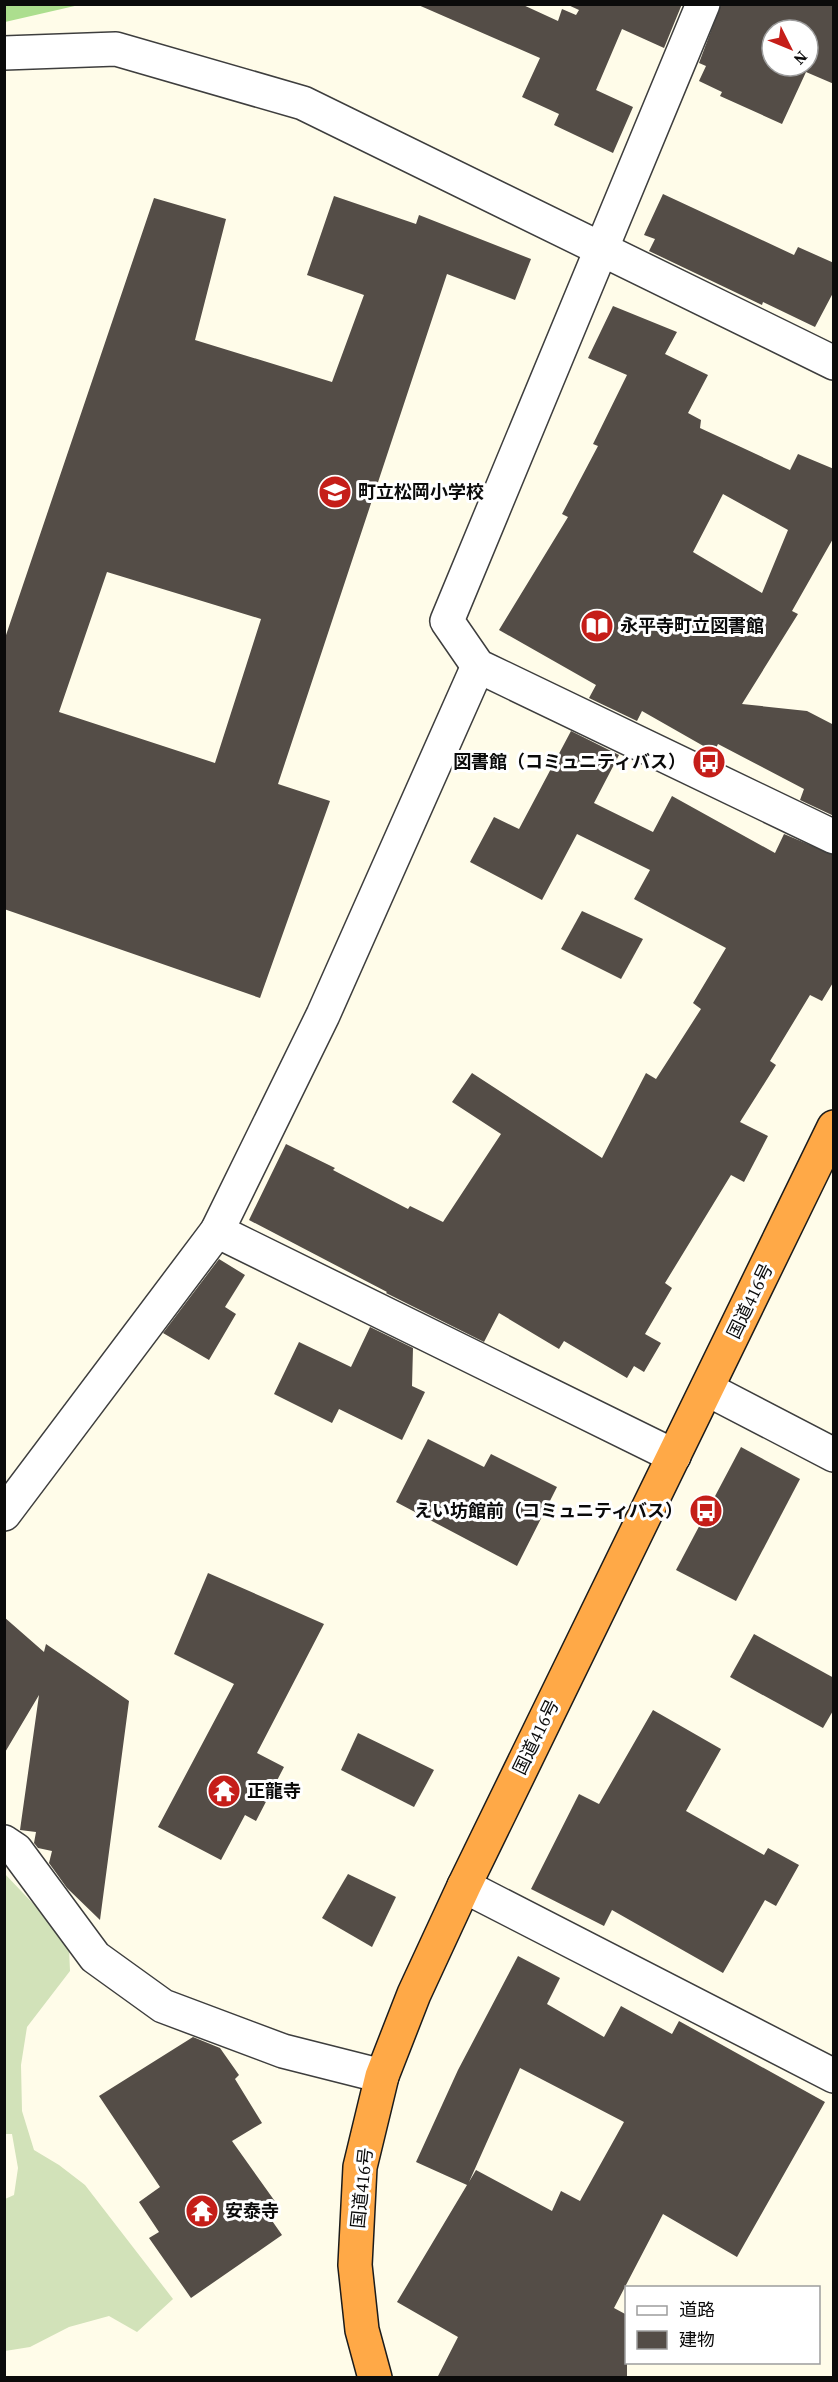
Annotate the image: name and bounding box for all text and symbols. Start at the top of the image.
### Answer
north arrow [760,18,820,78]
text: N [789,46,813,70]
school or university icon: 町立松岡小学校 [317,474,353,510]
place label: 町立松岡小学校 [358,479,484,504]
library icon: 永平寺町立図書館 [579,608,615,644]
place label: 永平寺町立図書館 [620,613,764,638]
bus stop icon: 図書館（コミュニティバス） [691,744,727,780]
place label: 図書館（コミュニティバス） [453,749,686,774]
street label: 国道416号 [721,1259,779,1343]
bus stop icon: えい坊館前（コミュニティバス） [688,1493,724,1529]
place label: えい坊館前（コミュニティバス） [414,1498,683,1523]
street label: 国道416号 [507,1695,565,1779]
temple icon: 正龍寺 [206,1773,242,1809]
place label: 正龍寺 [247,1778,301,1803]
street label: 国道416号 [345,2146,378,2230]
temple icon: 安泰寺 [184,2193,220,2229]
place label: 安泰寺 [225,2198,279,2223]
legend [625,2286,820,2364]
text: 道路 [679,2297,715,2322]
text: 建物 [679,2327,715,2352]

